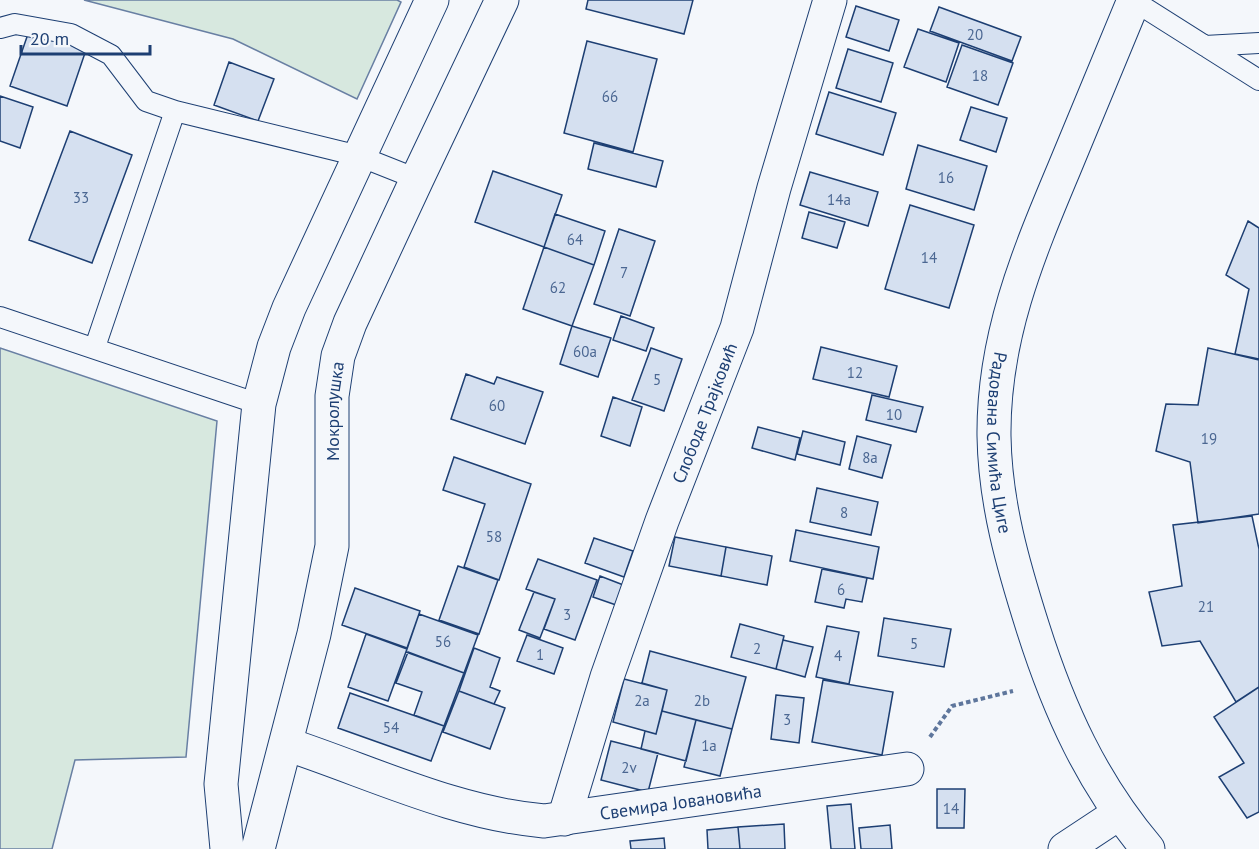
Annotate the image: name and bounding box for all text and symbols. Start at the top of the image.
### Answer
scale bar [21,18,150,56]
house number: 20 [967,25,983,44]
text: 20 m [30,27,69,50]
house number: 18 [972,66,988,85]
house number: 66 [602,87,618,106]
house number: 16 [938,168,954,187]
house number: 33 [73,188,89,207]
house number: 14a [827,190,851,209]
house number: 64 [567,230,583,249]
house number: 14 [921,248,937,267]
house number: 7 [620,263,628,282]
house number: 62 [550,278,566,297]
street label: Слободе Трајковић [666,339,742,486]
house number: 60a [573,342,597,361]
street label: Радована Симића Циге [982,350,1017,535]
street label: Мокролушка [320,360,349,461]
house number: 12 [847,363,863,382]
house number: 5 [653,370,661,389]
house number: 60 [489,396,505,415]
house number: 10 [886,405,902,424]
house number: 19 [1201,429,1217,448]
house number: 8a [862,448,878,467]
house number: 8 [840,503,848,522]
house number: 58 [486,527,502,546]
house number: 6 [837,580,845,599]
house number: 21 [1198,597,1214,616]
house number: 3 [563,605,571,624]
house number: 56 [435,632,451,651]
house number: 5 [910,634,918,653]
house number: 2 [753,639,761,658]
house number: 1 [536,645,544,664]
house number: 4 [834,646,842,665]
house number: 2a [634,691,650,710]
house number: 2b [694,691,710,710]
house number: 3 [783,710,791,729]
house number: 54 [383,718,399,737]
house number: 1a [701,736,717,755]
house number: 2v [621,758,637,777]
street label: Свемира Јовановића [598,778,763,824]
house number: 14 [943,799,959,818]

